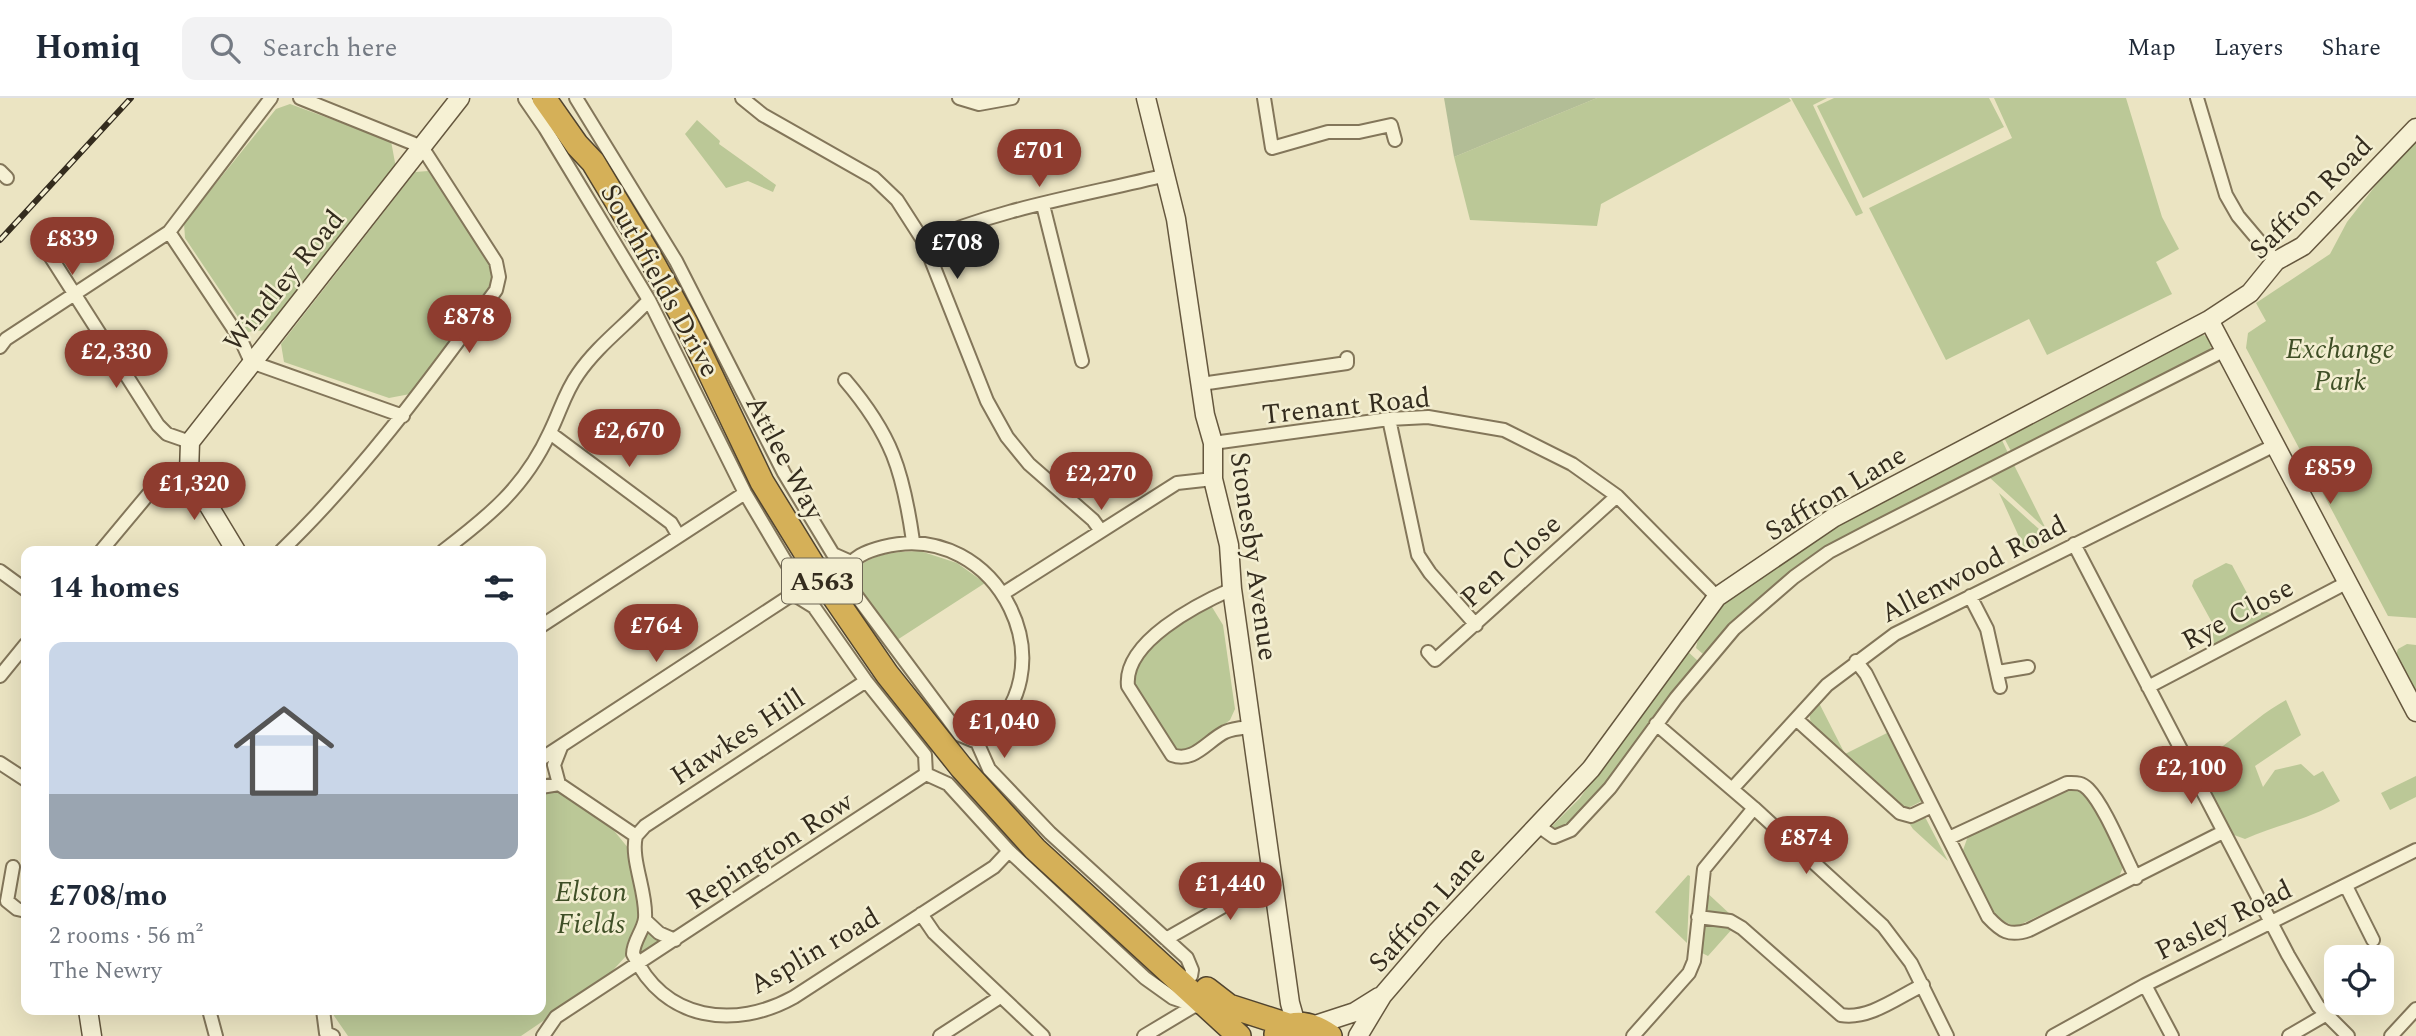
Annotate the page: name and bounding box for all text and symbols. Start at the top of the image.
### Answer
search box [182,17,672,80]
text: Homiq [35,23,140,73]
text: Search here [262,28,397,68]
icon: search [206,29,244,67]
text: Map [2127,30,2176,66]
text: Layers [2214,30,2284,66]
text: Share [2322,30,2381,66]
street label: Saffron Road [2239,126,2383,270]
pin: £701 [998,130,1080,189]
text: £701 [1013,134,1065,169]
street label: Southfields Drive [589,176,731,386]
street label: Windley Road [213,200,355,362]
pin: £839 [31,218,113,277]
text: £839 [46,222,98,257]
pin: £708 [916,222,998,281]
text: £708 [931,226,983,261]
pin: £878 [428,296,510,355]
text: £878 [443,300,495,335]
park label: Exchange Park [2285,328,2395,403]
pin: £2,330 [59,330,173,390]
text: £2,330 [81,335,151,370]
street label: Trenant Road [1260,376,1432,437]
street label: Attlee Way [734,387,836,529]
pin: £2,670 [572,410,686,469]
text: £2,670 [594,414,664,449]
street label: Saffron Lane [1757,434,1915,553]
pin: £859 [2289,446,2371,506]
street label: Stonesby Avenue [1218,449,1289,663]
text: £859 [2304,451,2356,486]
pin: £2,270 [1044,452,1158,512]
text: £2,270 [1066,457,1136,492]
pin: £1,320 [137,462,251,522]
text: £1,320 [159,467,229,502]
street label: Pen Close [1451,504,1571,618]
street label: Allenwood Road [1873,504,2074,635]
road number: A563 [782,559,862,603]
text: 14 homes [49,565,180,611]
street label: Rye Close [2174,567,2302,662]
icon: filters [480,569,518,607]
pin: £764 [615,604,697,664]
text: £764 [630,609,682,644]
street label: Hawkes Hill [662,678,814,797]
icon: home [221,688,347,814]
pin: £1,040 [947,700,1061,760]
text: £1,040 [969,705,1039,740]
pin: £2,100 [2134,746,2248,806]
text: £2,100 [2156,751,2226,786]
street label: Repington Row [678,781,862,921]
pin: £874 [1765,816,1847,876]
text: £874 [1780,821,1832,856]
street label: Saffron Lane [1358,836,1496,982]
pin: £1,440 [1173,862,1287,922]
text: £1,440 [1195,867,1265,902]
street label: Pasley Road [2148,868,2300,972]
park label: Elston Fields [555,871,627,946]
text: £708/mo [49,873,167,919]
street label: Asplin road [741,896,888,1006]
text: 2 rooms · 56 m² [49,919,203,954]
map controls [2324,945,2394,1015]
button: locate [2324,945,2394,1015]
text: The Newry [49,954,162,989]

